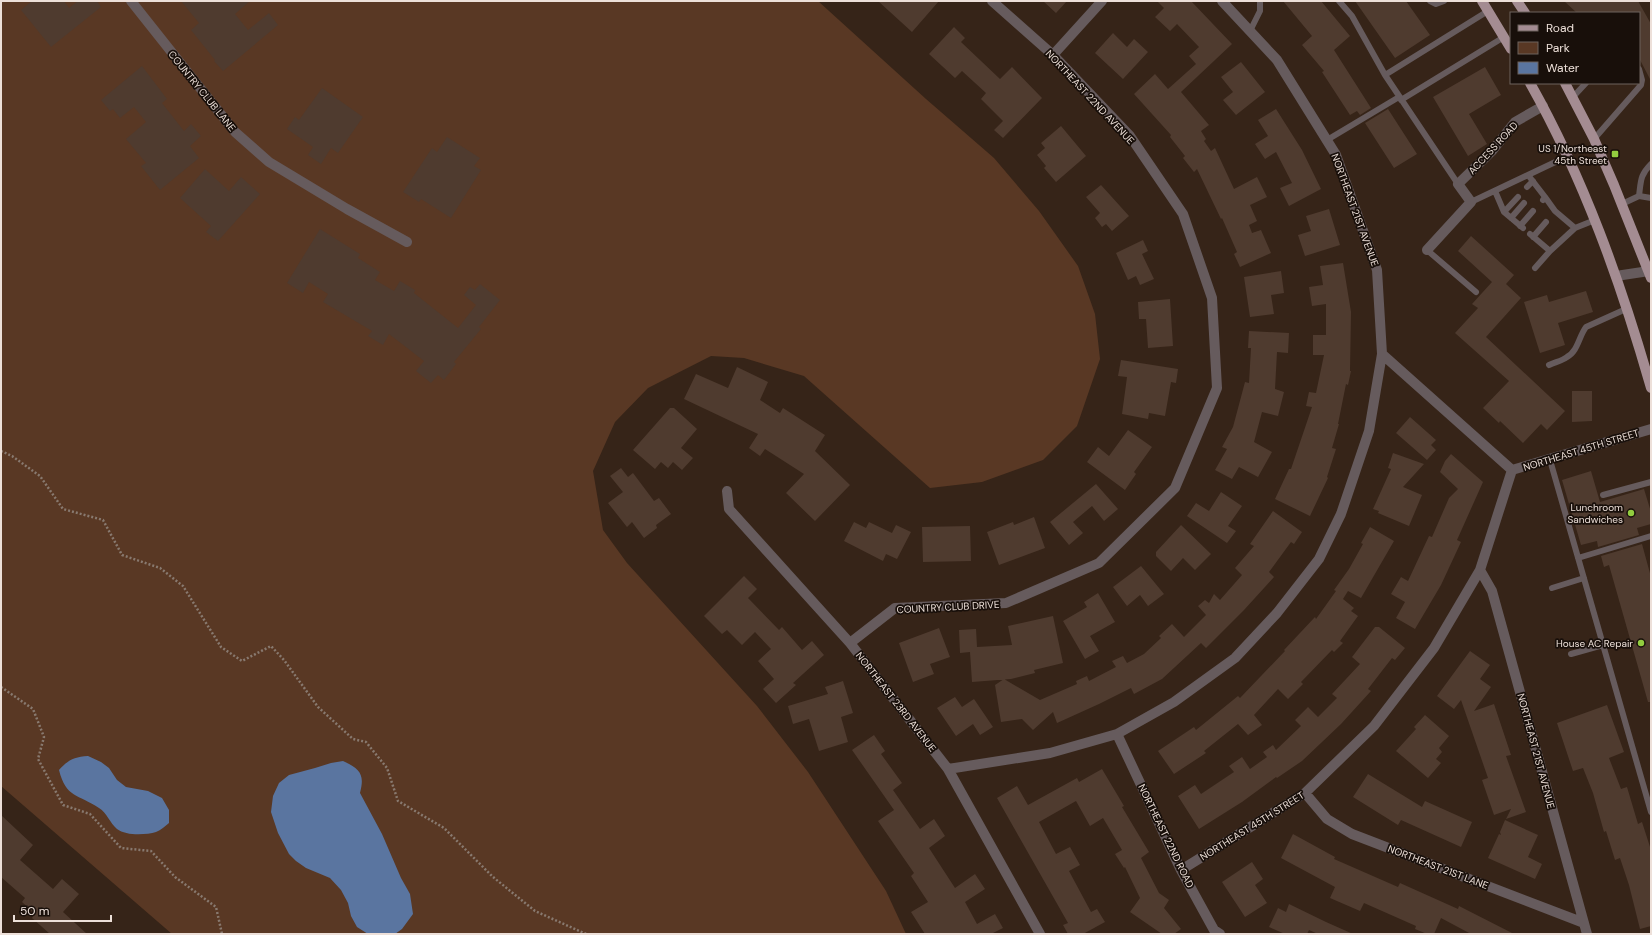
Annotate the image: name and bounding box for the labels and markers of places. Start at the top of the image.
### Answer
place label: US 1/Northeast 45th Street [1538,142,1607,167]
marker: US 1/Northeast 45th Street [1610,149,1620,159]
place label: Lunchroom Sandwiches [1568,501,1623,526]
marker: Lunchroom Sandwiches [1626,508,1636,518]
place label: House AC Repair [1556,637,1633,650]
marker: House AC Repair [1636,638,1646,648]

